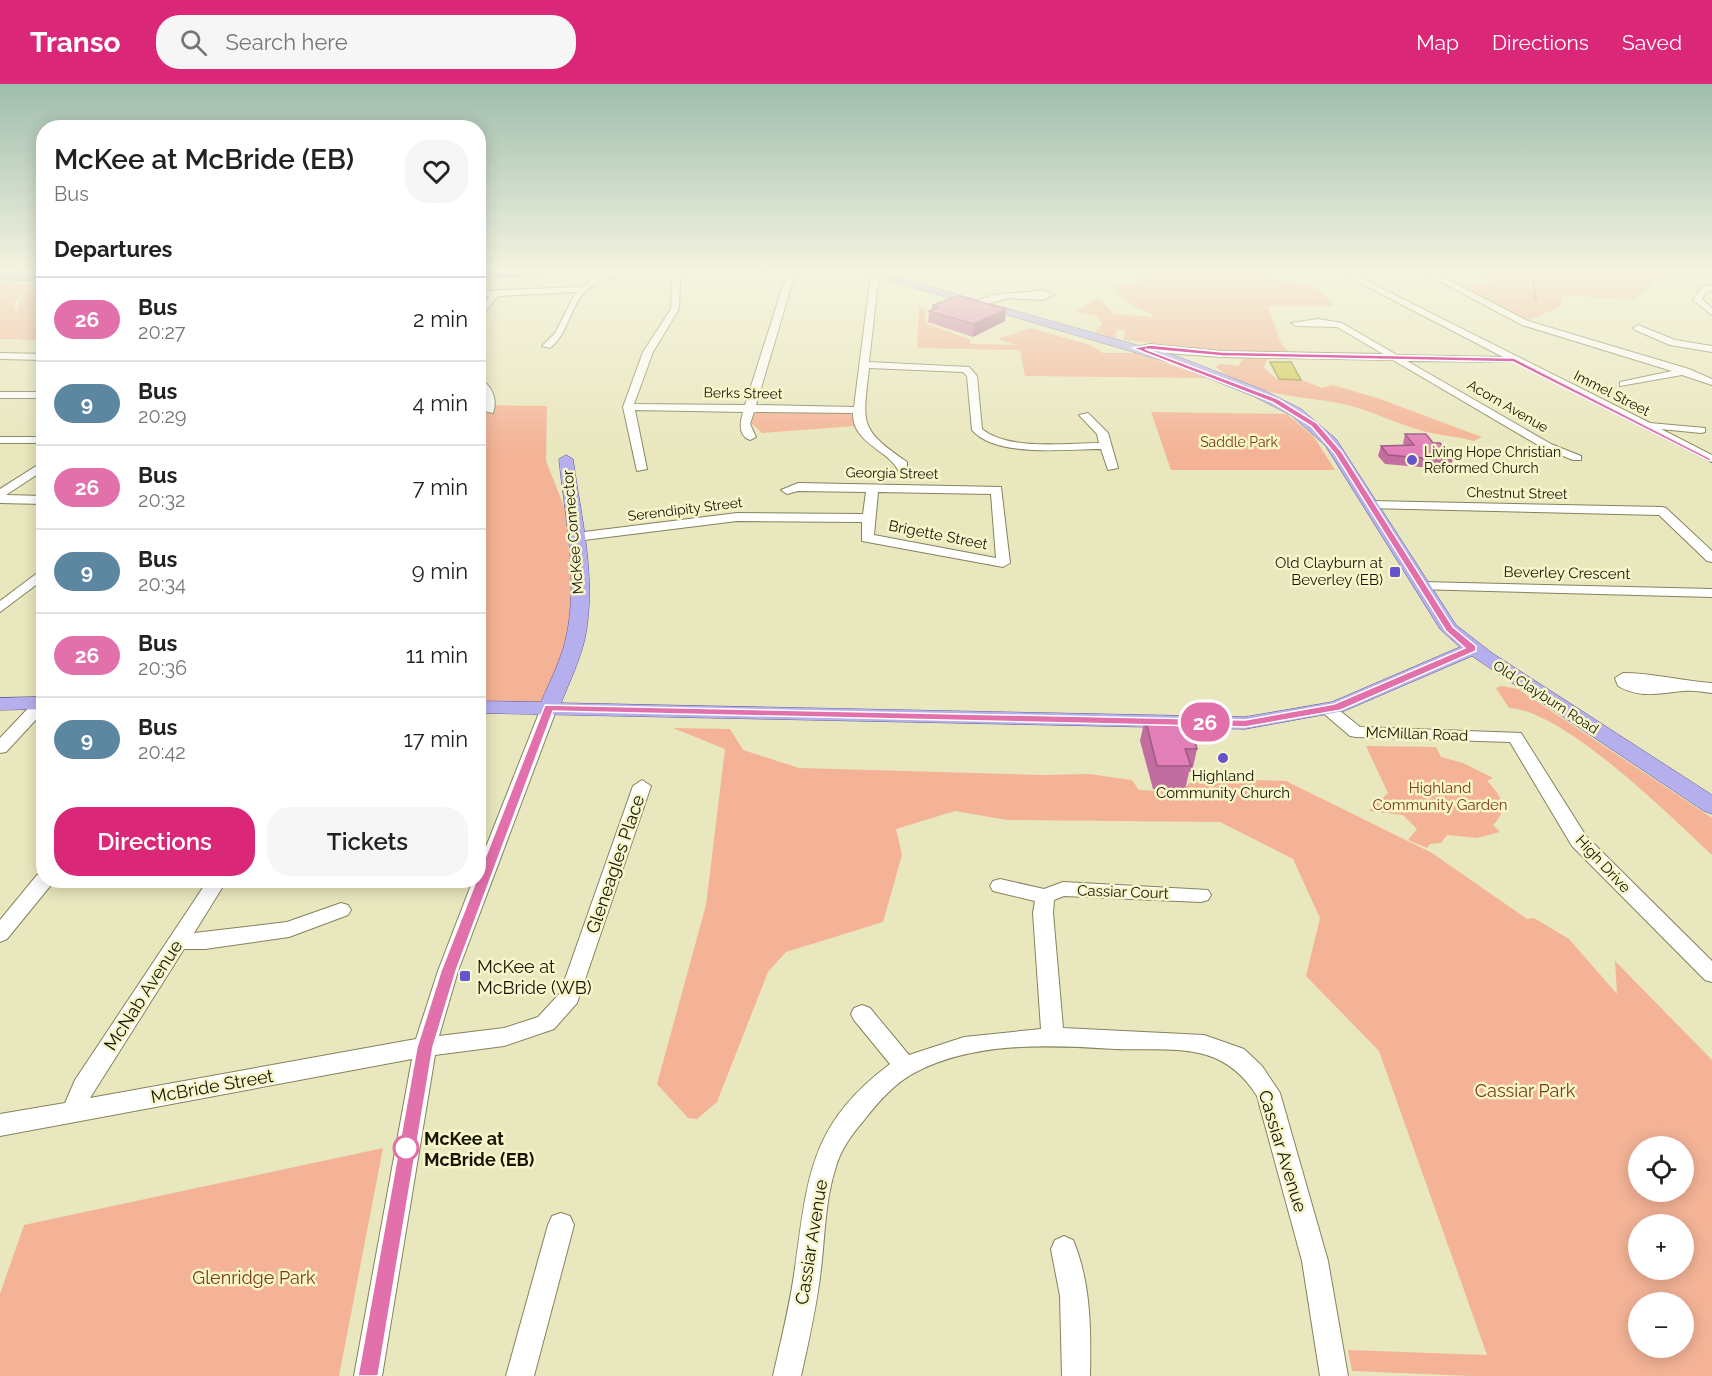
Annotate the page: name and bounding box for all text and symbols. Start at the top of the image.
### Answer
search box [156,15,576,69]
text: Transo [30,26,120,59]
icon: search [177,26,210,59]
text: Search here [225,29,348,55]
text: Map [1416,30,1459,55]
text: Directions [1492,30,1589,55]
text: Saved [1622,30,1682,55]
button: heart [405,140,468,203]
text: McKee at McBride (EB) [54,143,354,176]
text: Bus [54,182,89,206]
text: Departures [54,236,172,262]
text: Bus [138,294,177,320]
text: 2 min [413,306,468,332]
text: 26 [75,307,99,332]
text: 20:27 [138,320,186,344]
street label: Immel Street [1571,367,1653,419]
street label: Acorn Avenue [1465,376,1551,436]
text: Bus [138,378,177,404]
street label: Berks Street [703,384,783,402]
text: 4 min [413,390,468,416]
text: 9 [81,391,93,416]
text: 20:29 [138,404,187,428]
park label: Saddle Park [1200,434,1278,450]
place label: Living Hope Christian Reformed Church [1424,444,1561,476]
marker: Living Hope Christian Reformed Church [1405,453,1419,467]
text: Bus [138,462,177,488]
street label: Georgia Street [845,464,939,482]
street label: McKee Connector [559,468,587,595]
text: 7 min [413,474,468,500]
text: 26 [75,475,99,500]
street label: Chestnut Street [1466,484,1568,502]
text: 20:32 [138,488,186,512]
street label: Serendipity Street [627,494,744,524]
street label: Brigette Street [887,517,989,553]
text: Bus [138,546,177,572]
place label: Old Clayburn at Beverley (EB) [1275,554,1383,589]
text: 9 min [412,558,468,584]
text: 9 [81,559,93,584]
street label: Beverley Crescent [1504,563,1630,583]
marker: Old Clayburn at Beverley (EB) [1388,565,1402,579]
text: 20:34 [138,572,186,596]
text: Bus [138,630,177,656]
text: 11 min [406,642,468,668]
text: 26 [75,643,99,668]
text: 20:36 [138,656,187,680]
street label: Old Clayburn Road [1490,657,1602,737]
line badge: 26 [1178,702,1232,742]
text: 26 [1193,710,1217,735]
text: Bus [138,714,177,740]
street label: McMillan Road [1365,723,1469,745]
text: 17 min [403,726,468,752]
text: 9 [81,727,93,752]
text: 20:42 [138,740,186,764]
marker: Highland Community Church [1216,751,1230,765]
place label: Highland Community Church [1156,767,1290,802]
park label: Highland Community Garden [1372,779,1508,814]
street label: Gleneagles Place [581,791,649,936]
button: Directions [54,807,255,876]
button: Tickets [267,807,468,876]
street label: High Drive [1572,832,1634,897]
street label: Cassiar Court [1077,881,1169,903]
street label: McNab Avenue [99,935,187,1054]
place label: McKee at McBride (WB) [477,956,592,998]
marker: McKee at McBride (WB) [458,969,472,983]
street label: McBride Street [149,1065,275,1107]
park label: Cassiar Park [1475,1080,1576,1101]
street label: Cassiar Avenue [1254,1088,1312,1215]
place label: McKee at McBride (EB) [424,1128,534,1170]
marker: McKee at McBride (EB) [393,1135,419,1161]
map controls [1628,1136,1694,1358]
button: locate [1628,1136,1694,1202]
street label: Cassiar Avenue [791,1178,831,1306]
button: + [1628,1214,1694,1280]
park label: Glenridge Park [192,1267,316,1288]
button: − [1628,1292,1694,1358]

